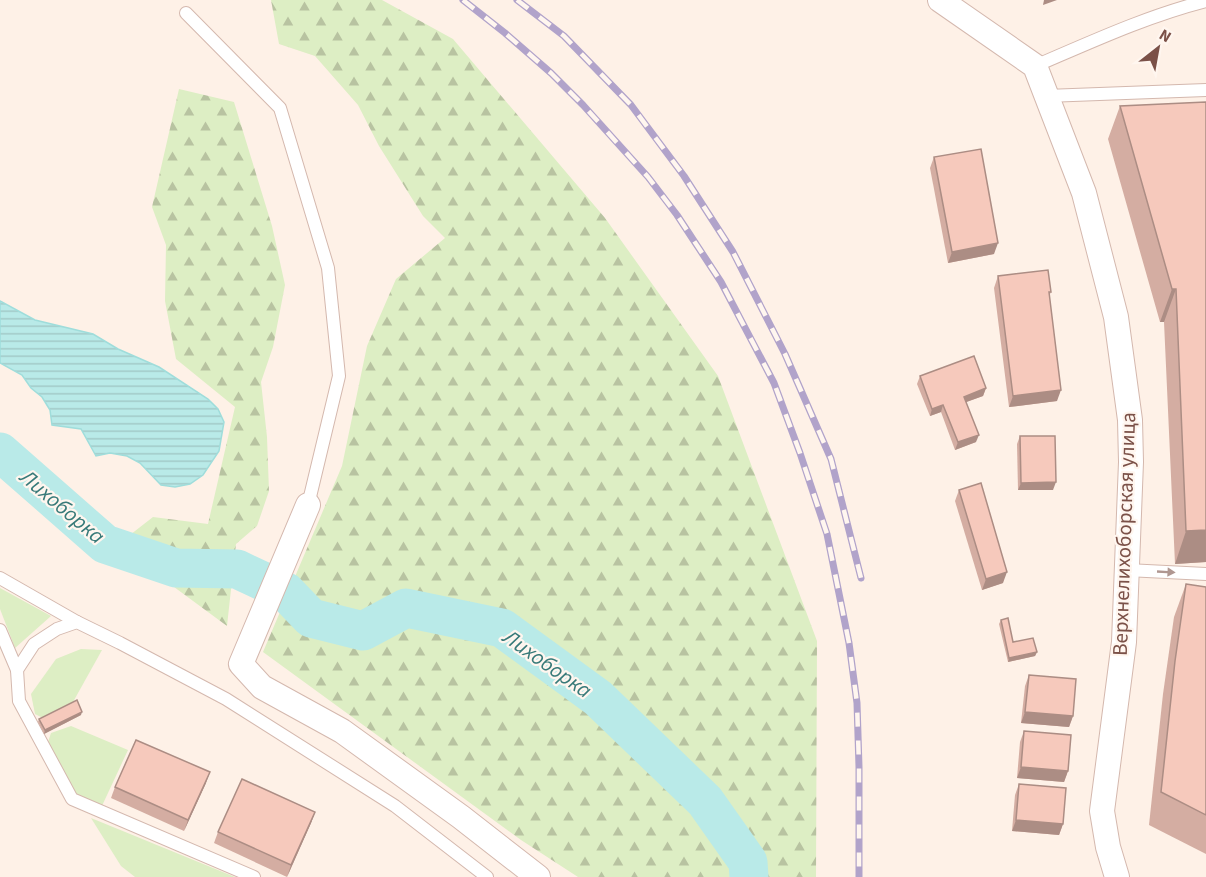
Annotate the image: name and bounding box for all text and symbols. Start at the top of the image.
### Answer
north arrow [1128,18,1188,78]
text: N [1155,24,1175,48]
street label: Верхнелихоборская улица [1105,412,1143,656]
water label: Лихоборка [11,460,112,552]
one-way arrow [1157,567,1176,576]
water label: Лихоборка [495,620,599,706]

